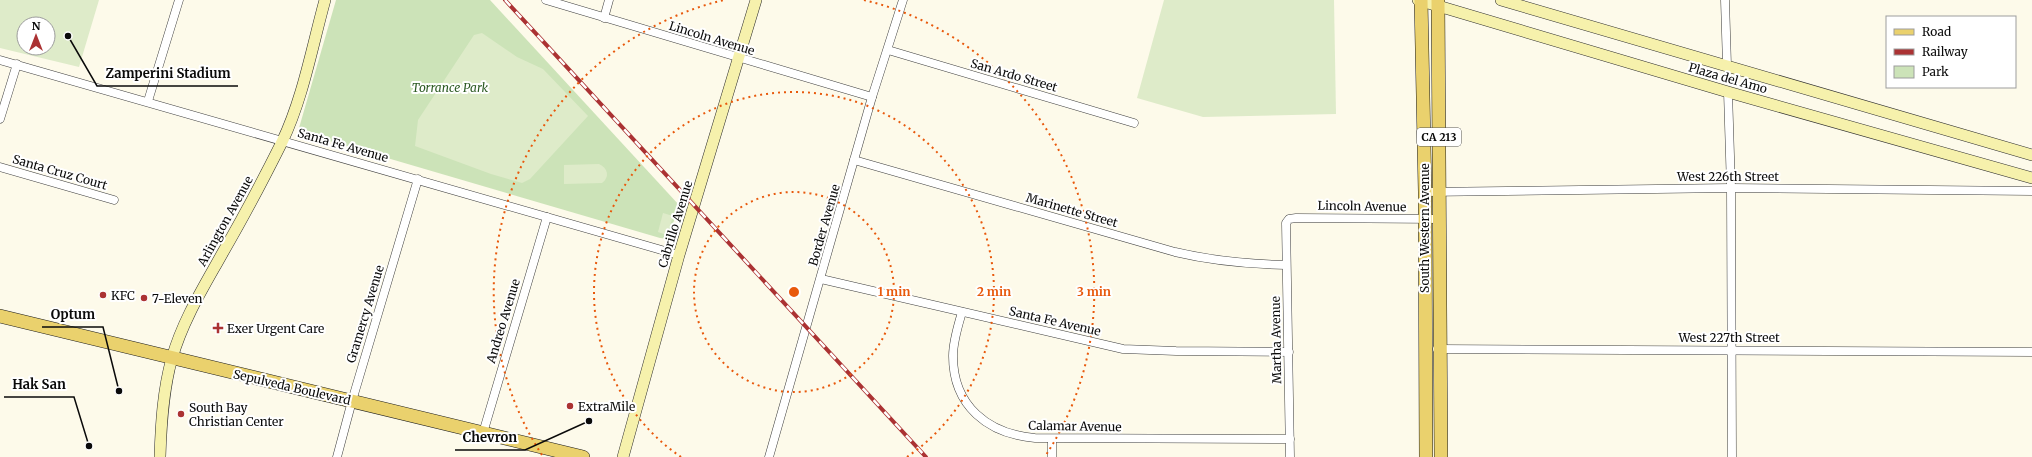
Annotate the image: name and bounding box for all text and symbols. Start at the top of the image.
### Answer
north arrow [16,16,56,56]
legend [1886,16,2016,88]
street label: Lincoln Avenue [667,18,757,58]
text: N [32,19,41,33]
text: Road [1922,24,1951,39]
text: Railway [1922,44,1968,59]
street label: San Ardo Street [969,55,1059,95]
street label: Plaza del Amo [1687,60,1769,96]
callout: Zamperini Stadium [97,61,238,86]
text: Park [1922,64,1949,79]
text: Zamperini Stadium [106,65,230,82]
park label: Torrance Park [412,80,489,95]
street label: Santa Fe Avenue [296,125,390,165]
road number: CA 213 [1417,128,1461,146]
street label: Santa Cruz Court [11,151,109,193]
street label: South Western Avenue [1417,163,1432,293]
street label: West 226th Street [1676,169,1779,184]
street label: Arlington Avenue [194,173,256,270]
street label: Cabrillo Avenue [655,179,695,269]
street label: Border Avenue [805,182,843,268]
street label: Marinette Street [1025,190,1120,230]
street label: Lincoln Avenue [1318,198,1406,214]
street label: Gramercy Avenue [343,263,387,365]
street label: Andreo Avenue [483,277,523,366]
text: 1 min [878,284,910,299]
text: 2 min [977,284,1011,299]
text: 3 min [1077,284,1111,299]
centre of rings [787,285,801,299]
place label: KFC [111,288,135,303]
marker: KFC [98,290,108,300]
place label: 7-Eleven [152,291,202,306]
marker: 7-Eleven [139,293,149,303]
street label: Martha Avenue [1268,296,1284,384]
callout: Optum [42,302,103,327]
street label: Santa Fe Avenue [1008,303,1102,339]
text: Optum [51,306,95,323]
place label: Exer Urgent Care [227,321,324,336]
marker: Exer Urgent Care [212,322,224,334]
street label: West 227th Street [1677,330,1780,345]
street label: Sepulveda Boulevard [232,366,352,408]
callout: Hak San [4,372,74,397]
text: Hak San [12,376,66,393]
place label: ExtraMile [578,399,635,414]
place label: South Bay Christian Center [189,400,284,429]
marker: ExtraMile [565,401,575,411]
marker: South Bay Christian Center [176,409,186,419]
street label: Calamar Avenue [1028,418,1122,434]
callout: Chevron [455,425,525,450]
text: Chevron [463,429,517,446]

